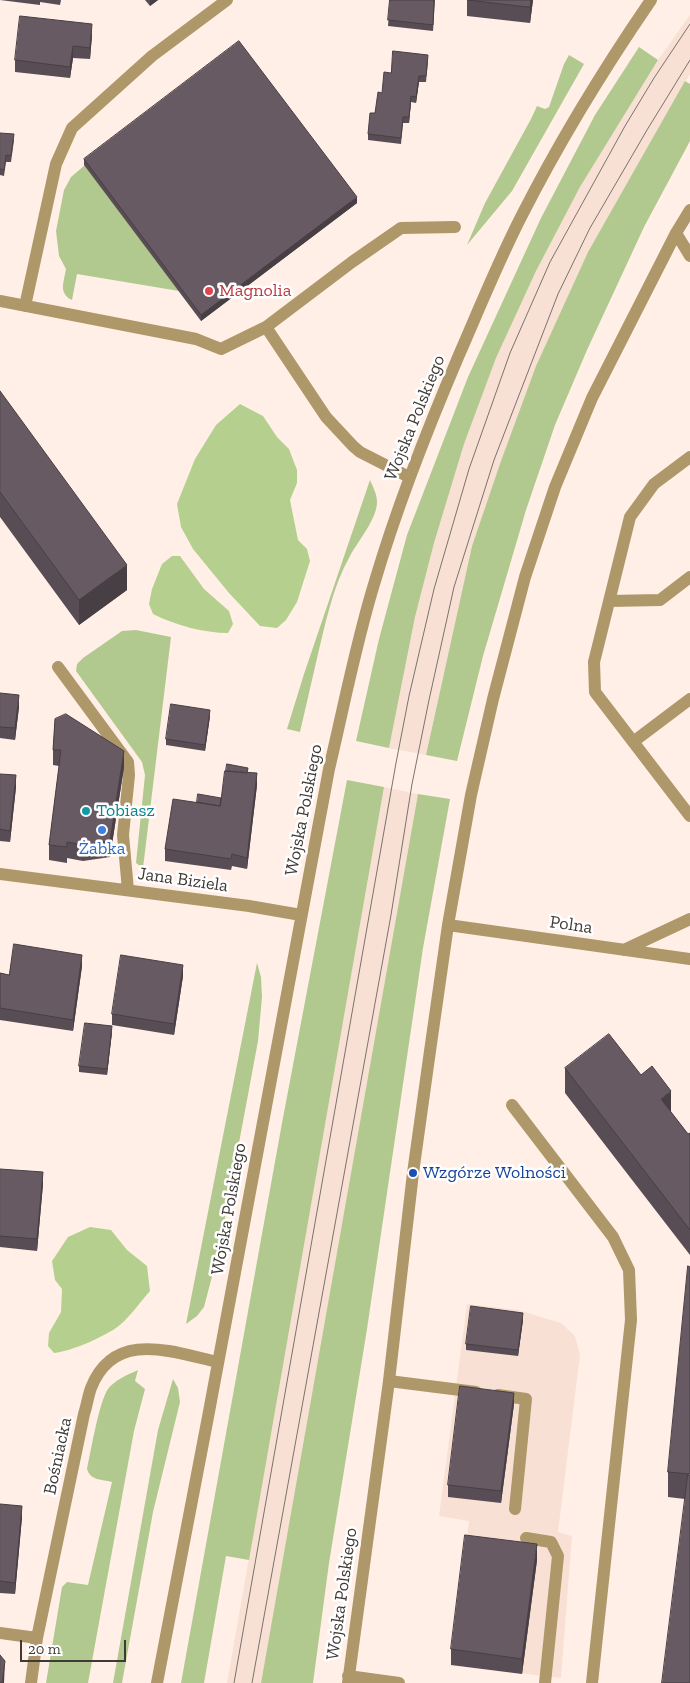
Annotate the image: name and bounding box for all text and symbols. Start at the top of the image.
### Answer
place label: Magnolia [219,280,291,302]
marker: Magnolia [203,285,215,297]
street label: Wojska Polskiego [380,352,450,484]
street label: Wojska Polskiego [281,742,327,878]
place label: Tobiasz [96,800,155,822]
marker: Tobiasz [80,805,92,817]
marker: Żabka [96,824,108,836]
place label: Żabka [79,838,125,860]
street label: Jana Biziela [137,863,229,897]
street label: Polna [548,911,594,939]
street label: Wojska Polskiego [207,1141,251,1277]
place label: Wzgórze Wolności [423,1162,566,1184]
marker: Wzgórze Wolności [407,1167,419,1179]
street label: Bośniacka [39,1415,77,1497]
street label: Wojska Polskiego [322,1526,362,1662]
scale bar [22,1630,129,1662]
text: 20 m [28,1640,61,1658]

